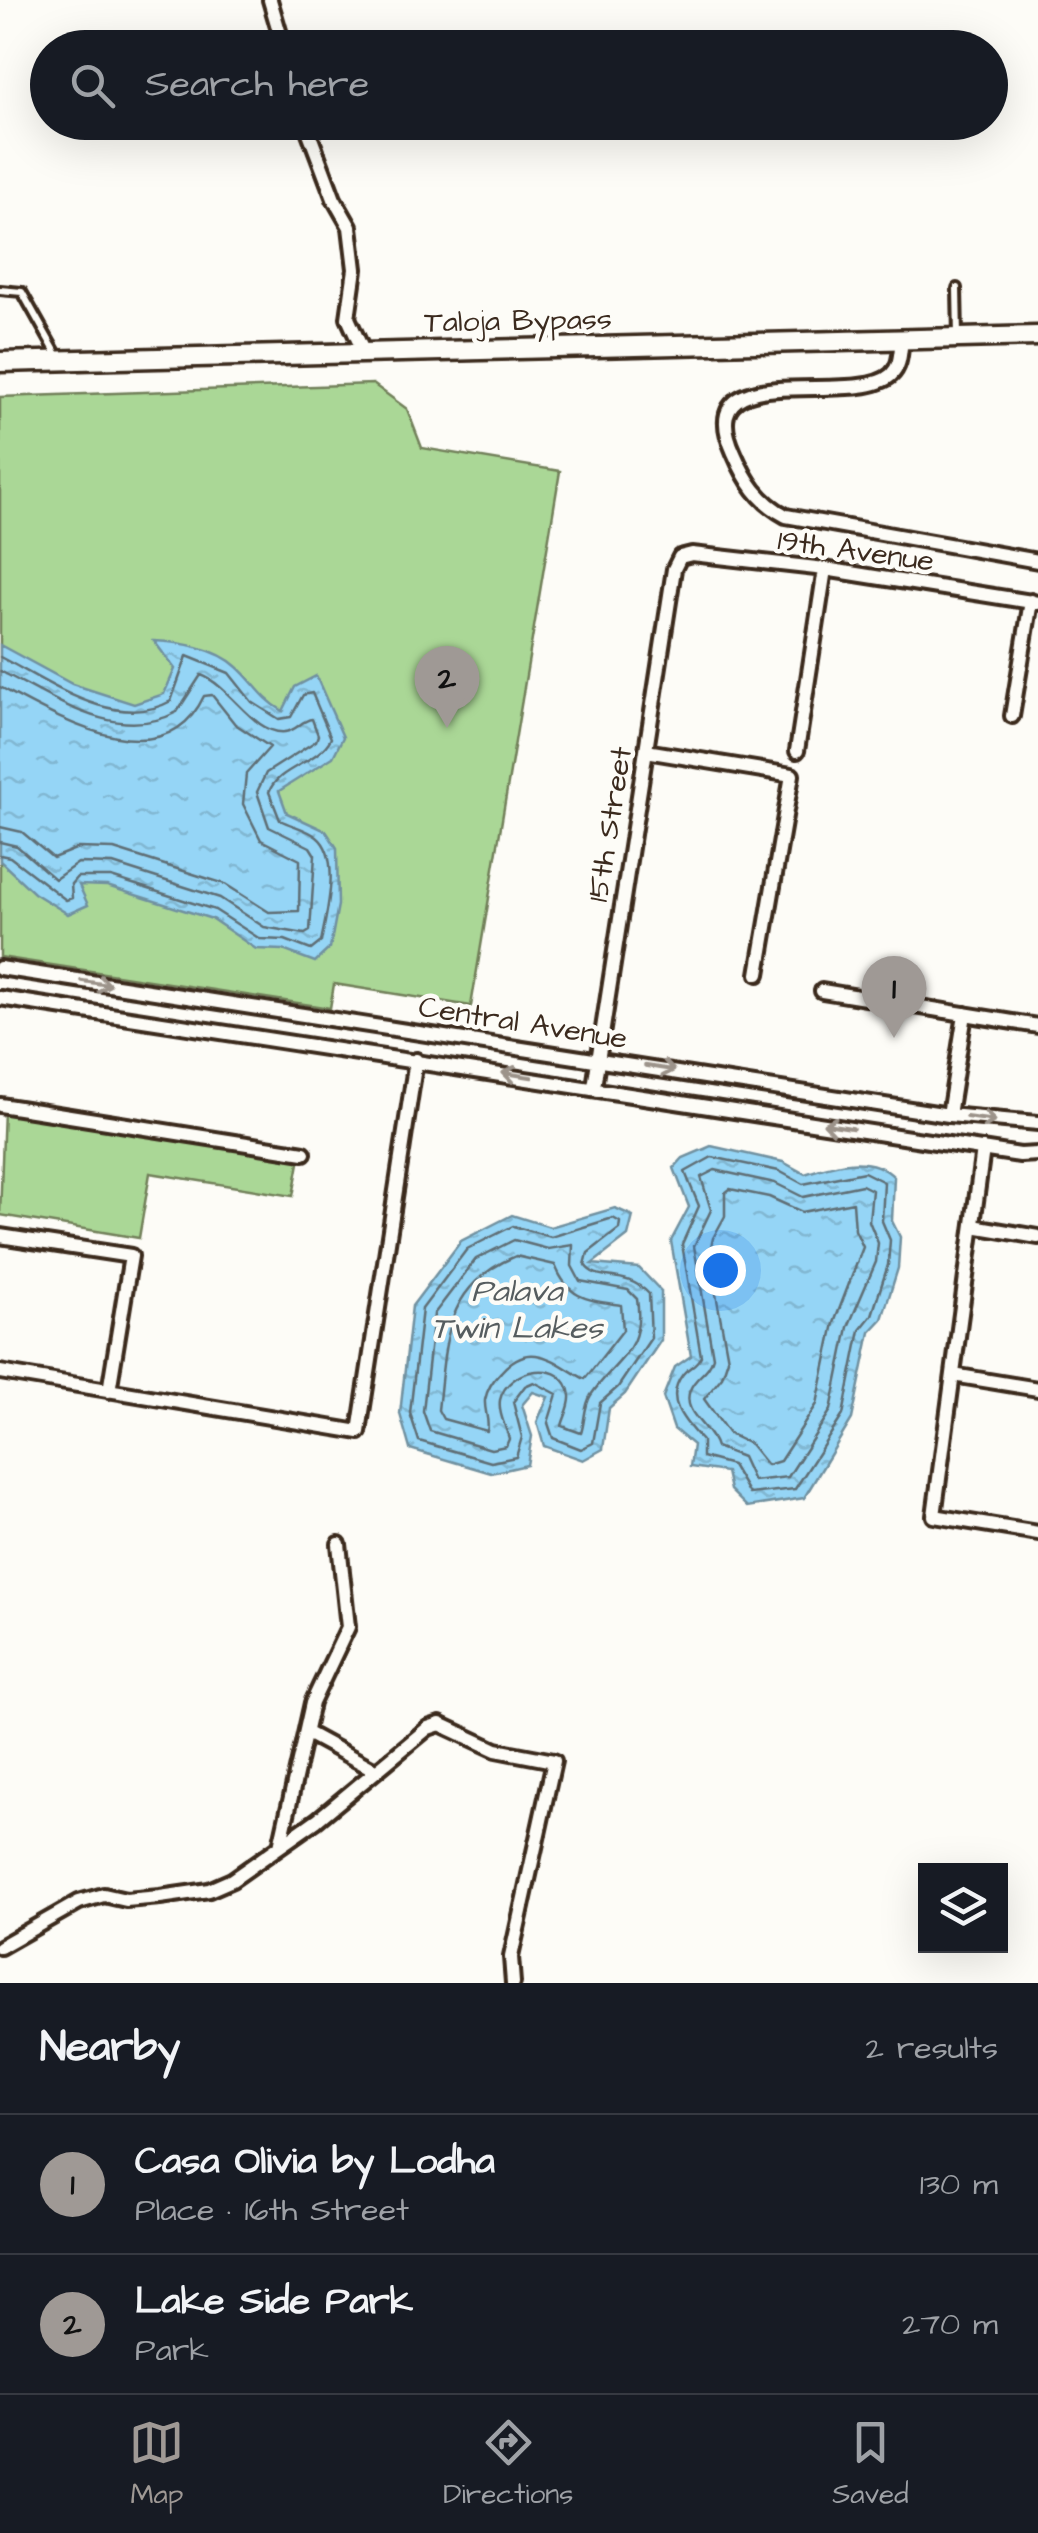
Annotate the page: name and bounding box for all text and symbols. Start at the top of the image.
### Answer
search box [30,30,1008,140]
icon: search [65,58,120,113]
text: Search here [145,59,369,111]
street label: Taloja Bypass [424,298,612,345]
street label: 19th Avenue [775,519,937,583]
pin: 2 [414,646,480,728]
street label: 15th Street [577,744,643,905]
pin: 1 [862,956,926,1038]
one-way arrow [80,974,112,993]
street label: Central Avenue [416,986,630,1060]
one-way arrow [643,1059,676,1078]
one-way arrow [501,1066,534,1084]
one-way arrow [964,1111,997,1129]
one-way arrow [822,1116,855,1135]
your location [695,1245,746,1296]
water label: Palava Twin Lakes [432,1269,604,1351]
map controls [918,1863,1008,1953]
button: layers [918,1863,1008,1953]
text: Nearby [40,2019,180,2077]
text: 2 results [866,2026,998,2071]
text: Casa Olivia by Lodha [135,2136,495,2188]
text: 1 [70,2162,75,2207]
text: 130 m [920,2162,998,2207]
text: Place · 16th Street [135,2188,409,2233]
text: Lake Side Park [135,2276,413,2328]
text: 2 [63,2302,82,2347]
text: 270 m [902,2302,998,2347]
text: Park [135,2328,209,2373]
tab: Map [129,2415,184,2514]
tab: Directions [443,2415,573,2514]
tab: Saved [832,2415,909,2514]

